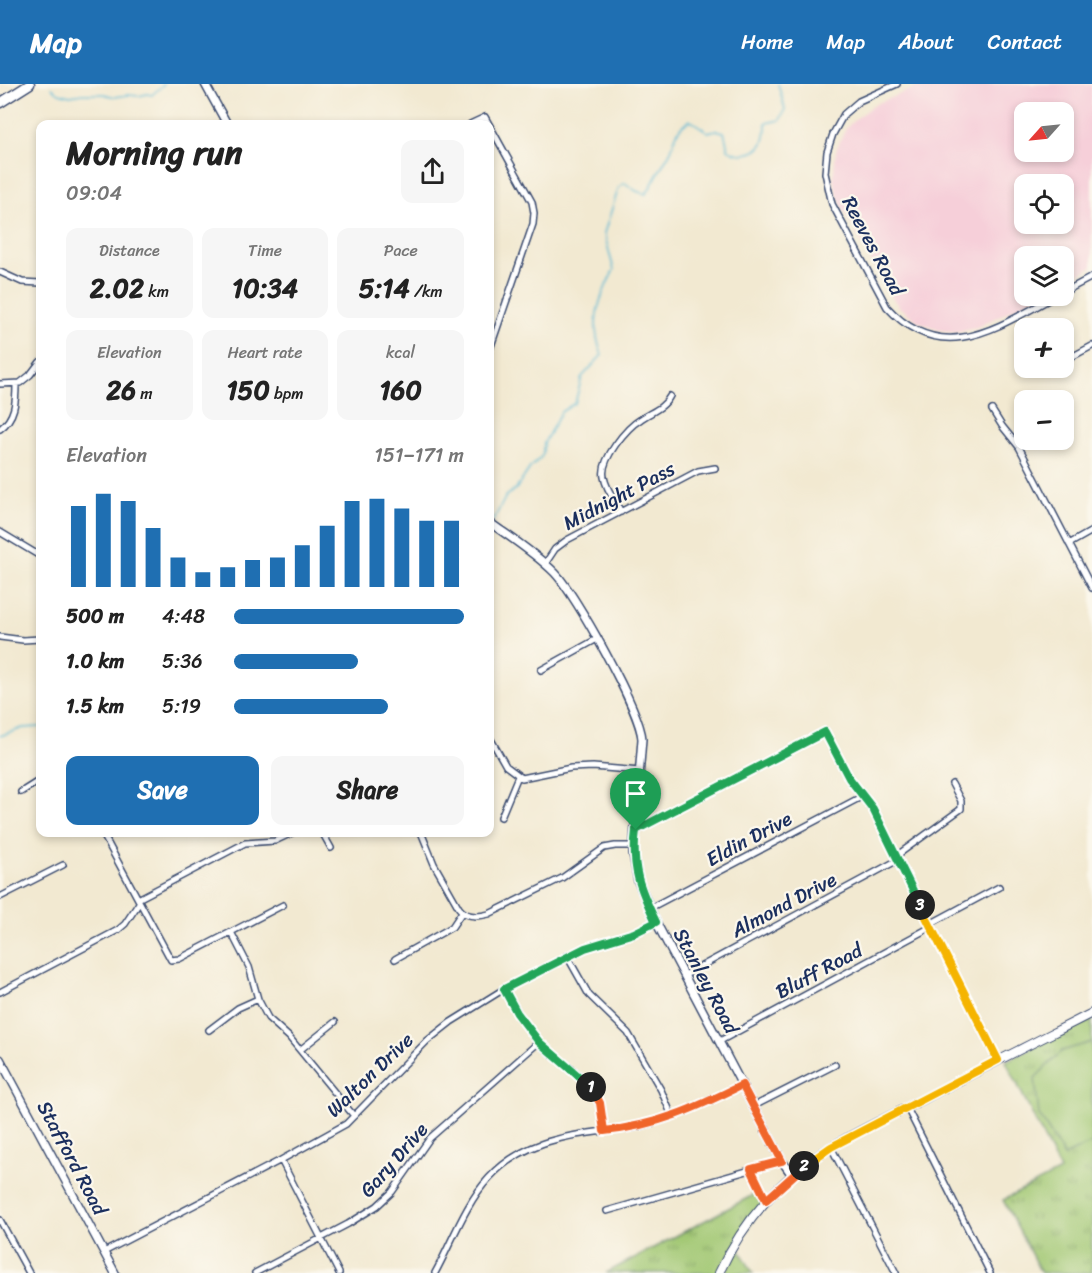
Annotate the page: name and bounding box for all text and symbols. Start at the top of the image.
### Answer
text: Map [30,18,82,67]
text: Home [741,23,793,61]
text: Map [826,23,865,61]
text: About [898,23,955,61]
text: Contact [988,23,1062,61]
north arrow [1014,102,1074,162]
map controls [1014,102,1074,450]
text: Morning run [66,124,242,182]
button: share [401,140,464,203]
button: locate [1014,174,1074,234]
text: 09:04 [66,176,122,211]
street label: Reeves Road [832,190,915,304]
text: Distance [99,236,160,265]
text: Time [248,236,282,265]
text: Pace [384,236,418,265]
button: layers [1014,246,1074,306]
text: 2.02 [90,265,144,311]
text: 10:34 [232,265,298,311]
text: 5:14 [359,265,410,311]
text: km [144,277,169,306]
text: /km [410,277,443,306]
button: + [1014,318,1074,378]
text: Elevation [97,338,162,367]
text: Heart rate [227,338,303,367]
text: kcal [386,338,415,367]
text: 26 [106,367,136,413]
text: 150 [226,367,270,413]
text: 160 [379,367,422,413]
text: m [136,379,152,408]
text: bpm [270,379,304,408]
button: − [1014,390,1074,450]
text: Elevation [66,438,147,473]
text: 151–171 m [374,438,464,473]
street label: Midnight Pass [557,451,682,540]
text: 500 m [66,599,124,634]
text: 4:48 [162,599,205,634]
text: 1.0 km [66,644,124,679]
text: 5:36 [162,644,203,679]
text: 1.5 km [66,689,124,724]
text: 5:19 [162,689,201,724]
button: Save [66,756,259,825]
button: Share [271,756,464,825]
pin [610,768,661,830]
icon: arrive [619,777,652,810]
street label: Eldin Drive [699,801,799,876]
street label: Almond Drive [724,862,844,948]
pin: 3 [905,890,935,920]
text: 3 [916,890,924,919]
street label: Stanley Road [663,921,749,1042]
street label: Bluff Road [769,933,870,1009]
street label: Walton Drive [318,1024,422,1126]
pin: 1 [576,1072,606,1102]
text: 1 [588,1072,594,1101]
street label: Stafford Road [27,1094,118,1223]
street label: Gary Drive [351,1114,437,1206]
pin: 2 [789,1151,819,1181]
text: 2 [799,1151,809,1180]

